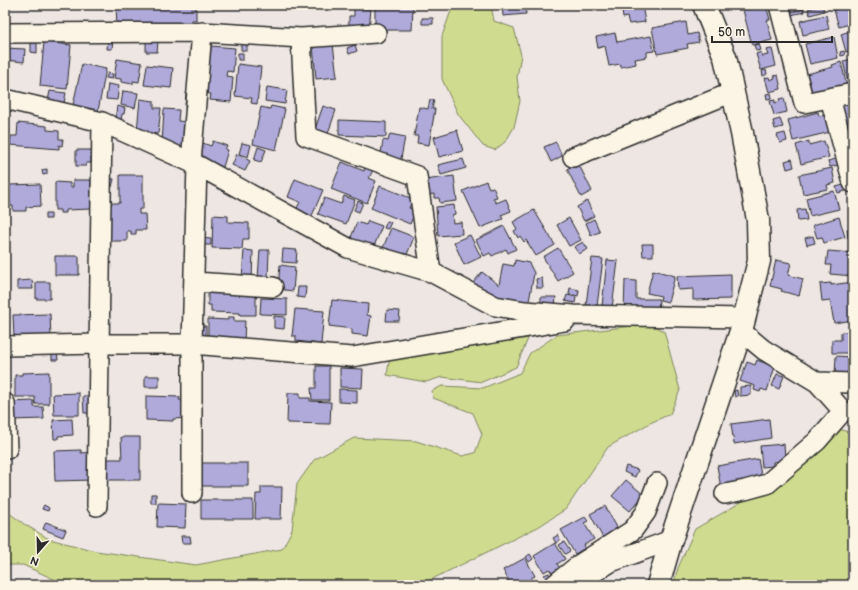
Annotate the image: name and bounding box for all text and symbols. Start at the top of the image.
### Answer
scale bar [712,18,832,44]
text: 50 m [718,25,745,40]
north arrow [18,532,58,572]
text: N [29,553,41,568]

